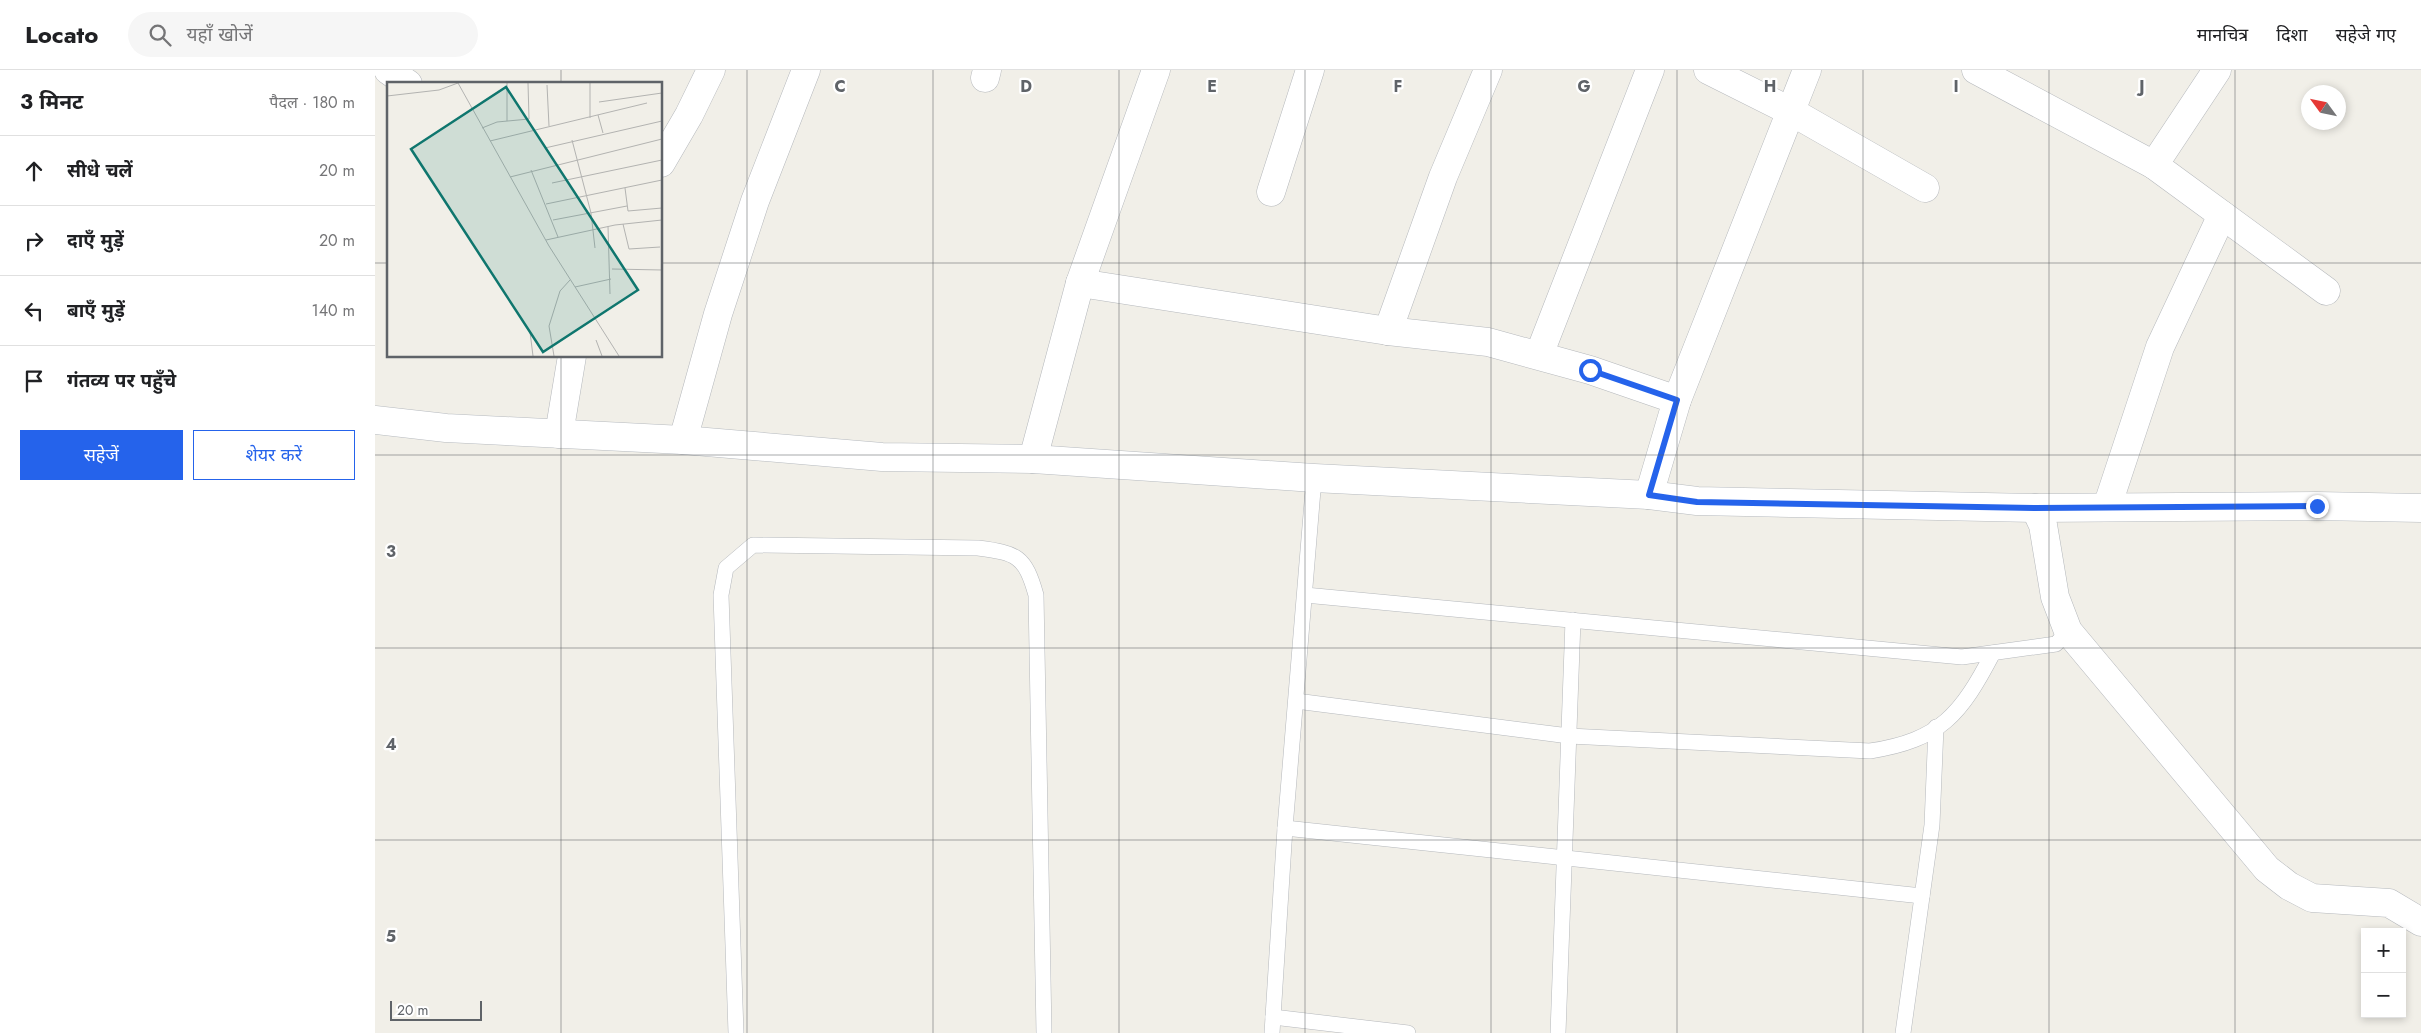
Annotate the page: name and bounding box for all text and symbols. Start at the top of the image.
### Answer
search box [128,12,478,57]
text: Locato [25,17,98,52]
icon: search [146,21,174,49]
text: यहाँ खोजें [186,21,253,48]
text: मानचित्र [2197,22,2248,48]
text: दिशा [2276,22,2307,48]
text: सहेजे गए [2335,22,2396,48]
text: C [834,75,846,98]
text: D [1020,75,1032,98]
text: E [1207,75,1217,98]
text: F [1394,75,1402,98]
text: G [1577,75,1591,98]
text: H [1764,75,1776,98]
text: I [1953,75,1959,98]
text: J [2136,75,2145,98]
inset map [387,82,663,358]
north arrow [2301,85,2346,130]
text: 3 मिनट [20,87,83,117]
text: पैदल · 180 m [269,91,355,114]
icon: ahead [20,157,48,185]
text: सीधे चलें [67,157,133,184]
text: 20 m [319,159,355,182]
icon: right [20,227,48,255]
text: दाएँ मुड़ें [67,227,124,254]
text: 20 m [319,229,355,252]
icon: left [20,297,48,325]
text: बाएँ मुड़ें [67,297,125,324]
text: 140 m [312,299,355,322]
route start [1579,359,1602,382]
icon: arrive [20,367,48,395]
text: गंतव्य पर पहुँचे [67,367,176,394]
button: सहेजें [20,430,183,480]
button: शेयर करें [193,430,355,480]
route end [2306,495,2329,518]
text: 3 [386,540,396,563]
text: 4 [385,733,397,756]
text: 5 [386,925,396,948]
map controls [2361,928,2406,1018]
button: + [2361,928,2406,973]
button: − [2361,973,2406,1018]
scale bar [390,998,483,1021]
text: 20 m [397,1000,429,1020]

